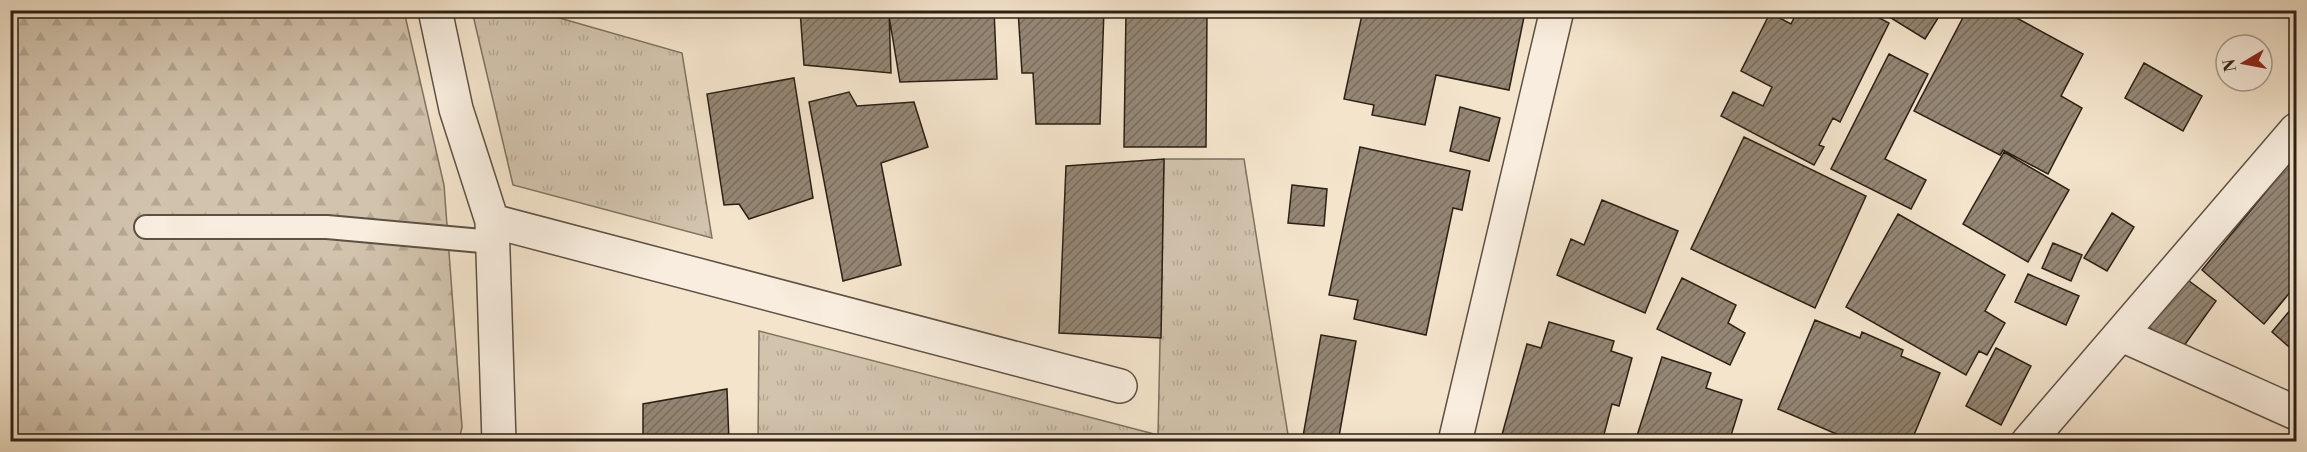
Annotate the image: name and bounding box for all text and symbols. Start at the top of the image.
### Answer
north arrow [2214,33,2274,93]
text: N [2219,57,2241,73]

